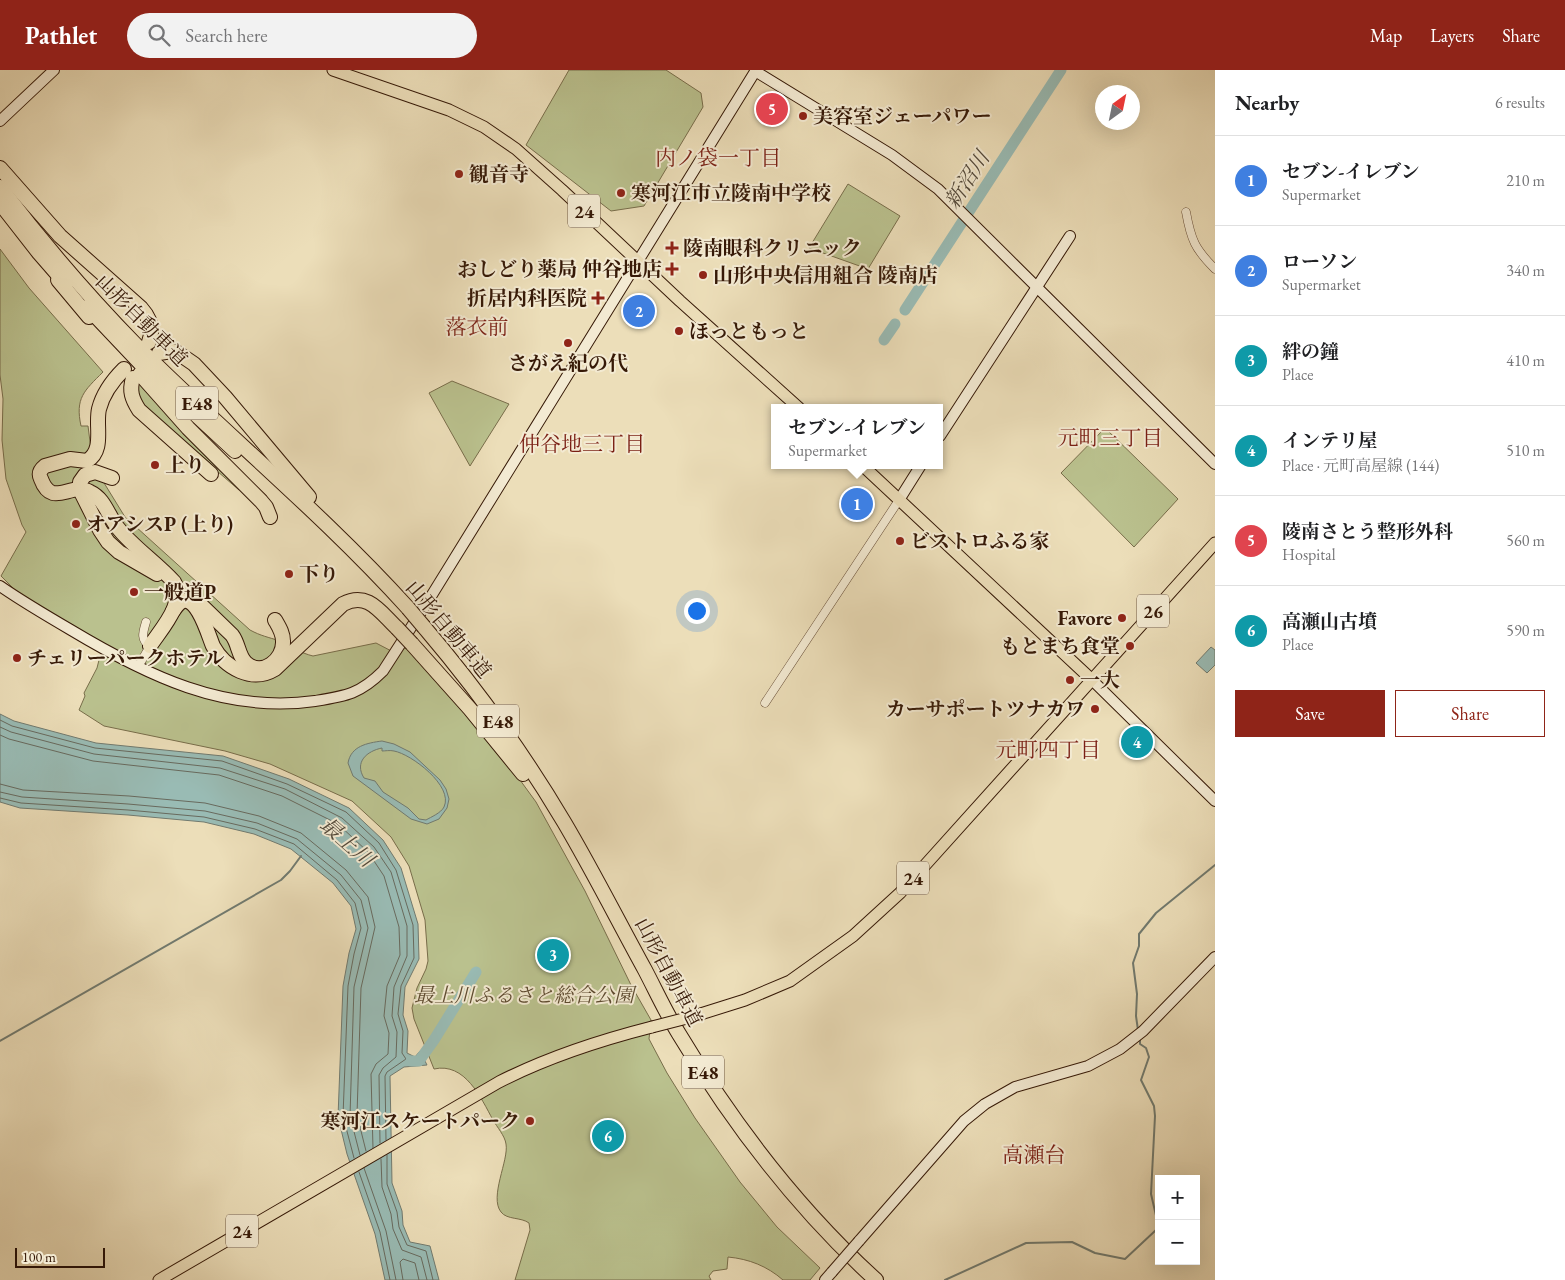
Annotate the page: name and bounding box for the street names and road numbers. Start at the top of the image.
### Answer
road number: 24 [568,194,600,228]
street label: 山形自動車道 [90,268,194,372]
road number: E48 [176,386,218,419]
street label: 山形自動車道 [400,575,498,683]
road number: 26 [1137,594,1169,628]
road number: E48 [477,704,519,738]
road number: 24 [897,861,929,894]
street label: 山形自動車道 [629,913,709,1031]
road number: E48 [682,1056,724,1089]
road number: 24 [226,1214,258,1248]

